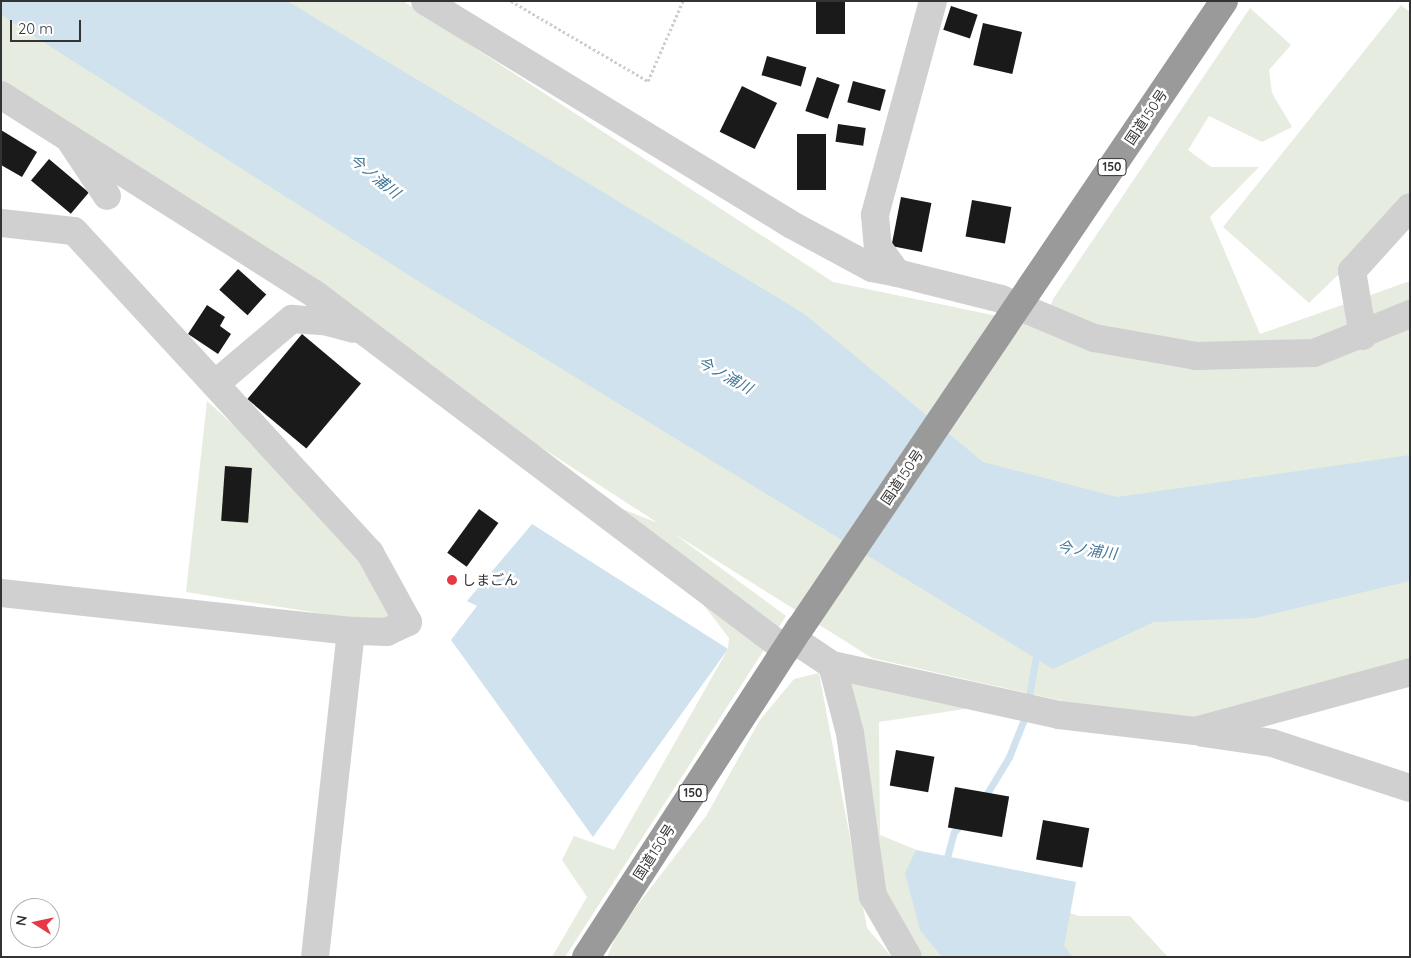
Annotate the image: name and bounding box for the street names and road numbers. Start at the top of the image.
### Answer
street label: 国道150号 [1121,86,1171,148]
road number: 150 [1097,158,1127,176]
street label: 国道150号 [877,446,927,508]
road number: 150 [678,784,708,802]
street label: 国道150号 [630,821,678,883]

